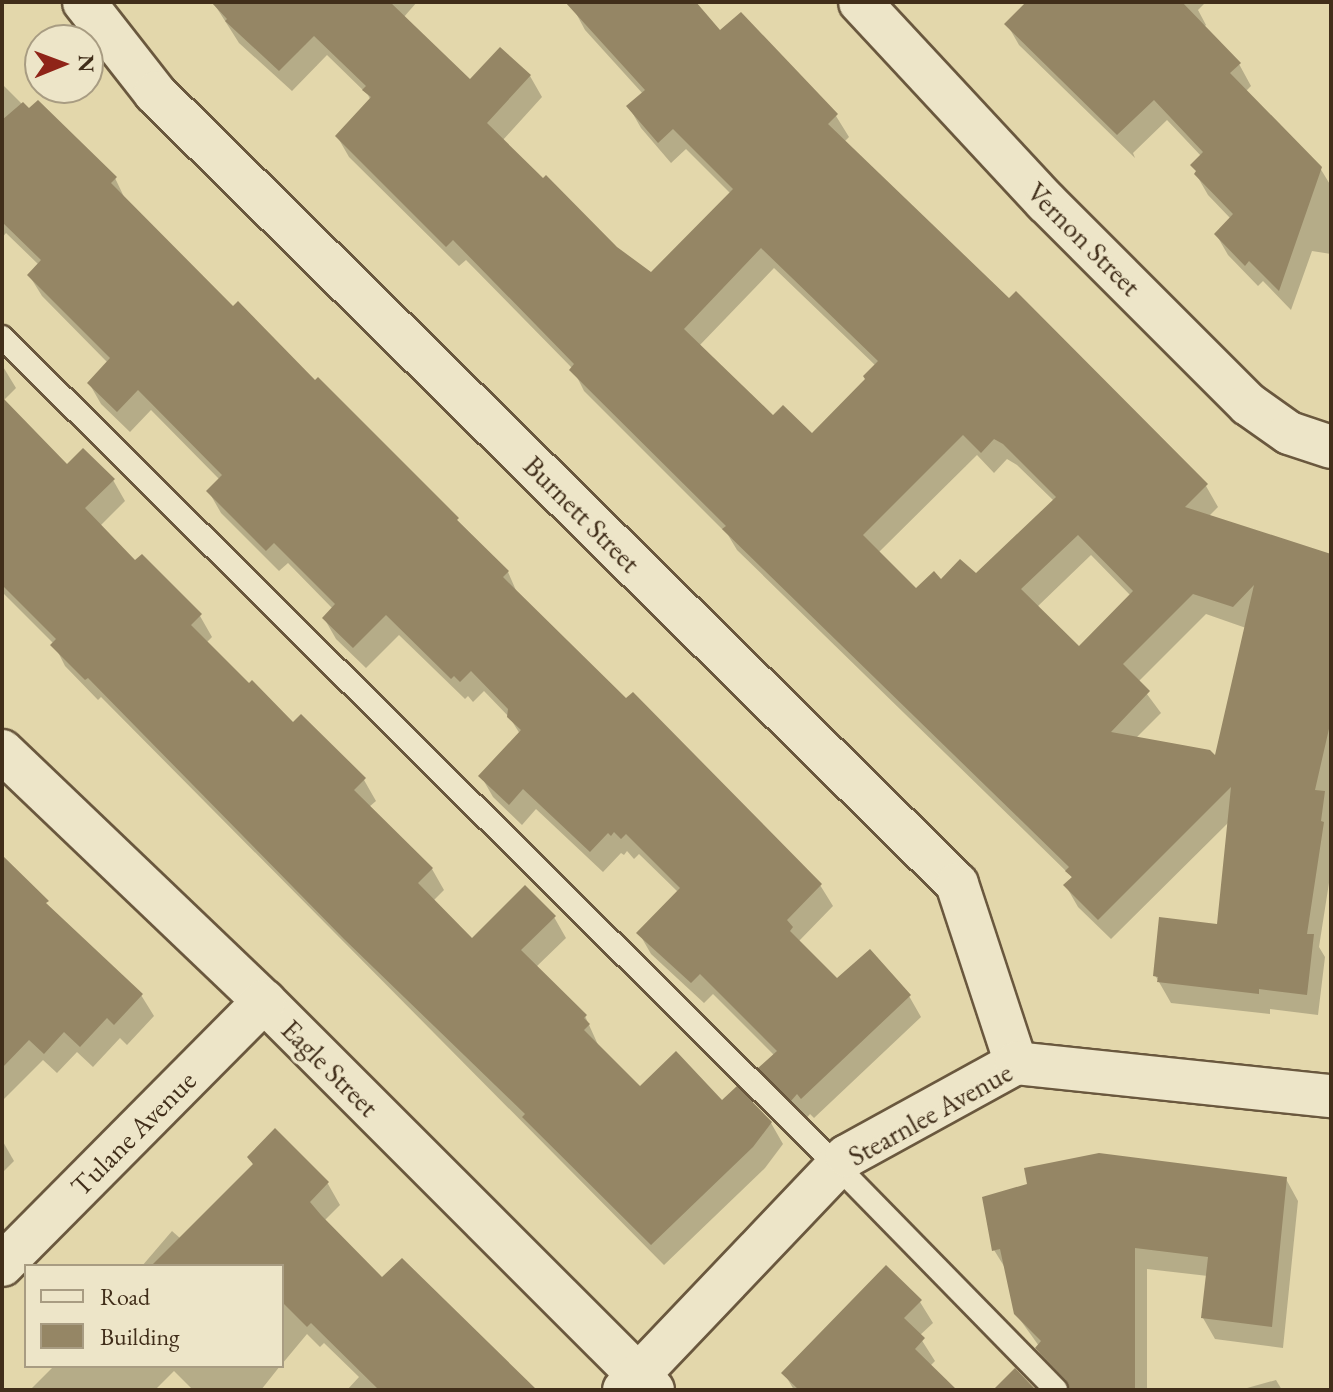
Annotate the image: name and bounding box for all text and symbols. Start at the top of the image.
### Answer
north arrow [24,24,104,104]
text: N [72,54,101,73]
street label: Vernon Street [1020,175,1148,303]
street label: Burnett Street [517,449,647,579]
street label: Eagle Street [275,1013,385,1123]
street label: Stearnlee Avenue [842,1055,1018,1173]
street label: Tulane Avenue [63,1063,203,1203]
legend [24,1264,284,1368]
text: Road [100,1281,150,1312]
text: Building [100,1321,180,1352]

